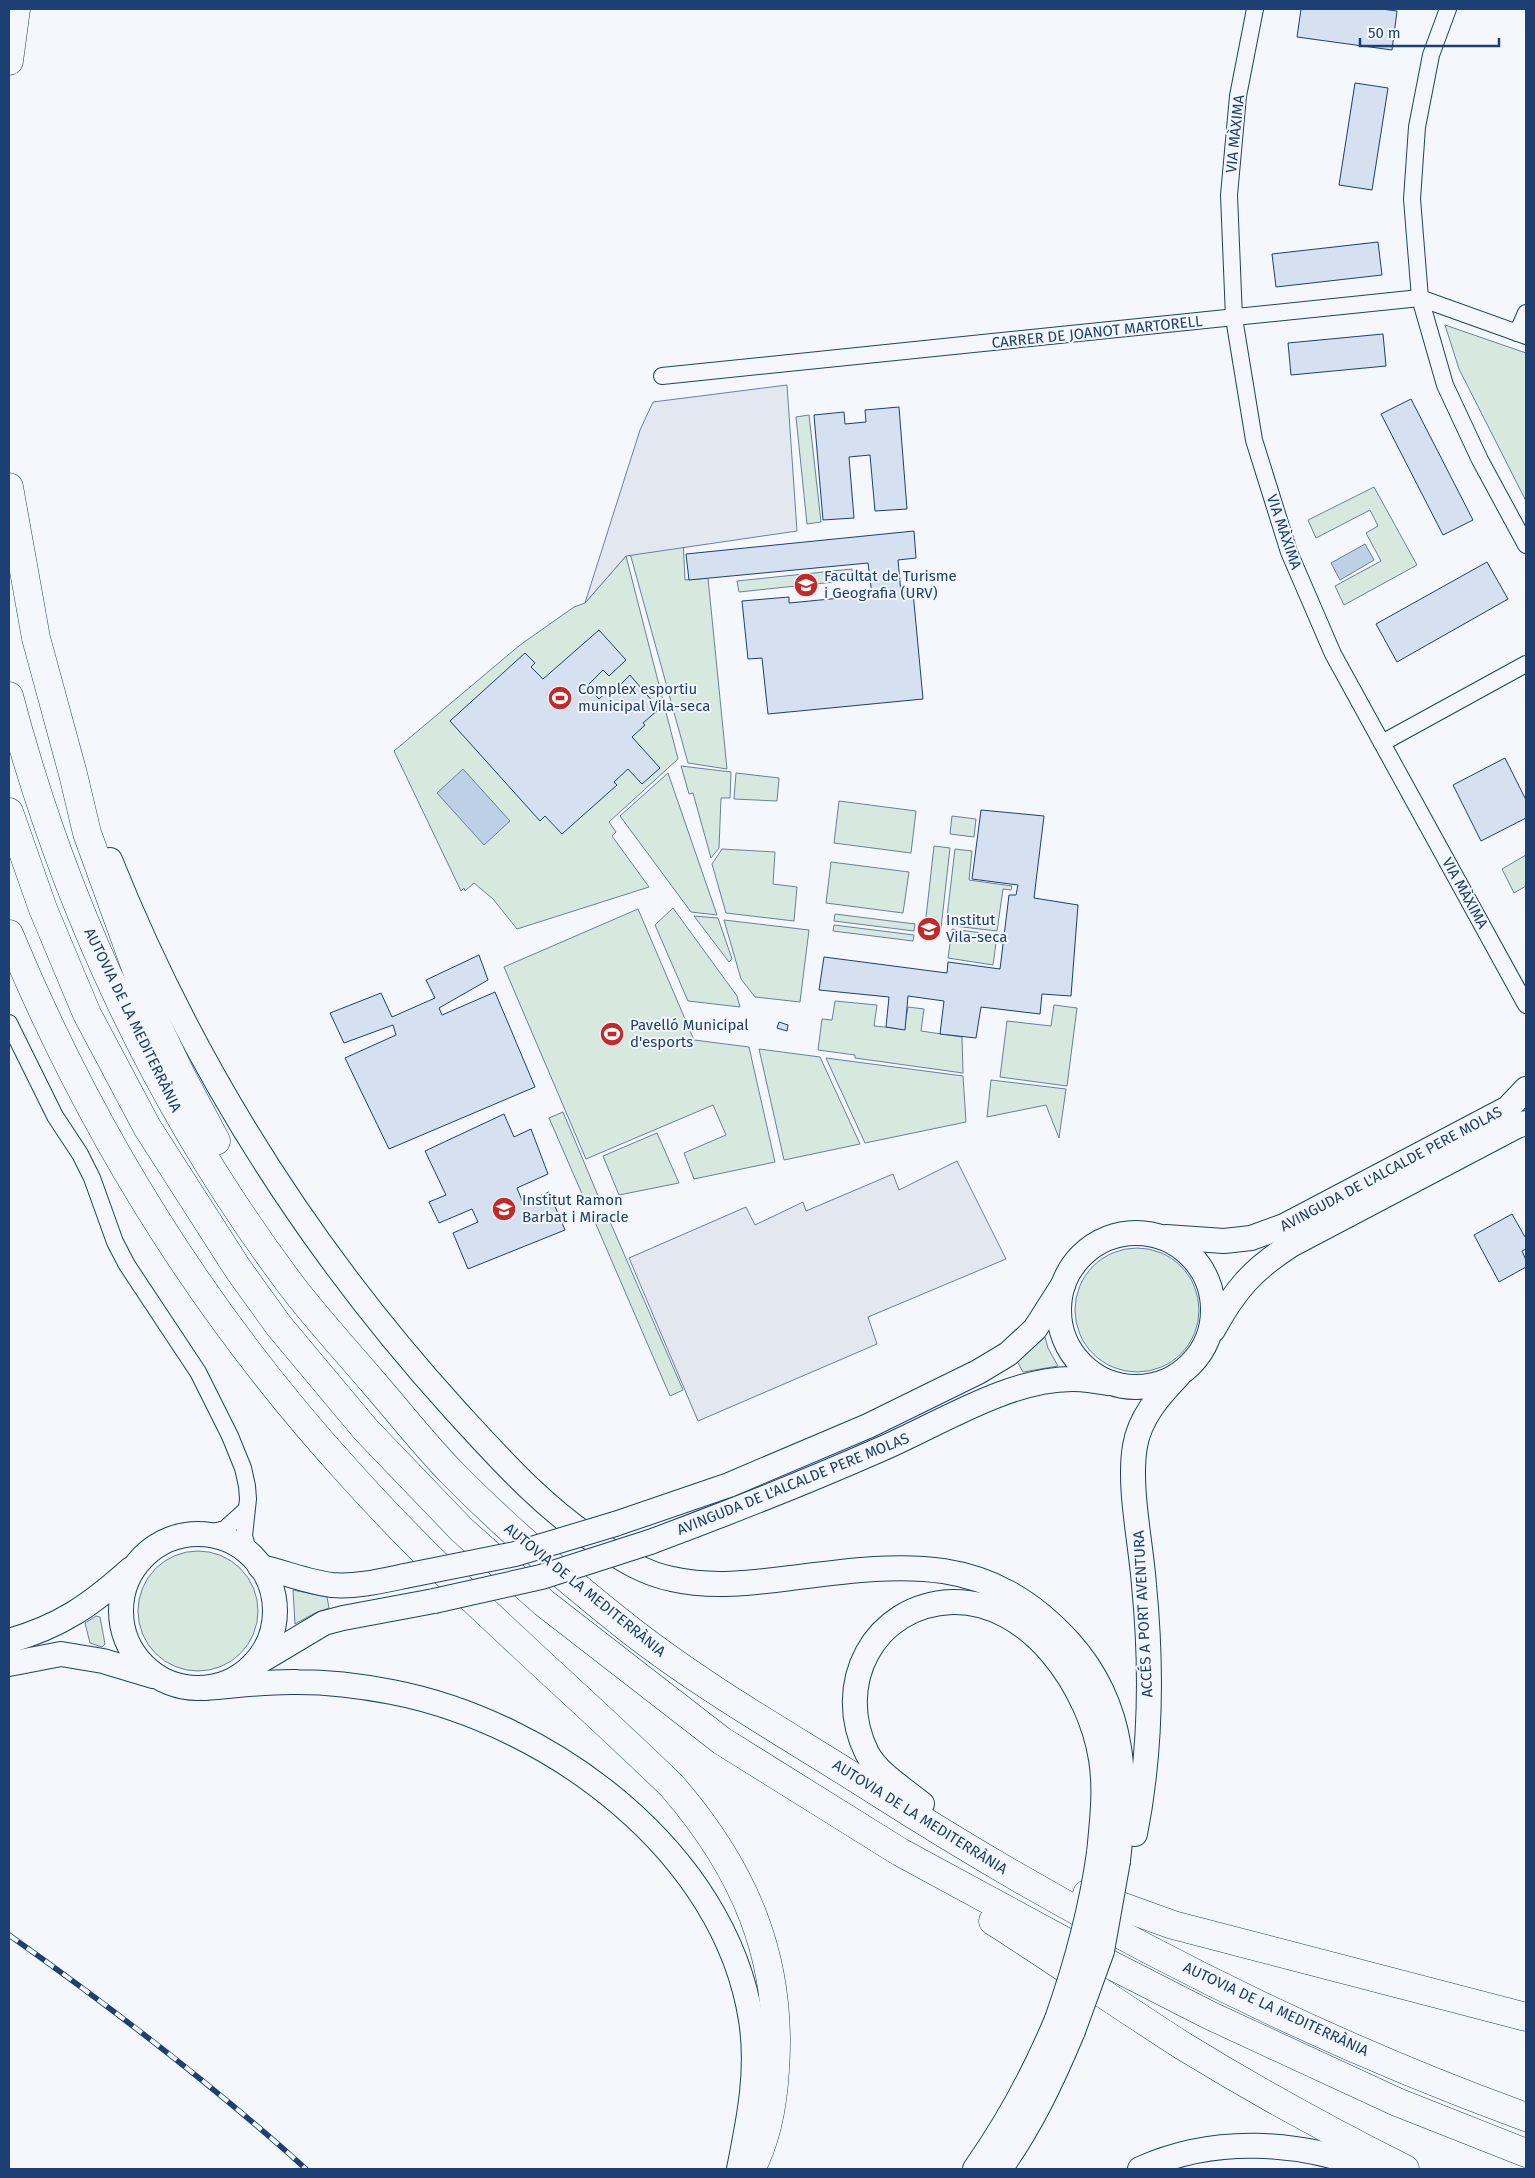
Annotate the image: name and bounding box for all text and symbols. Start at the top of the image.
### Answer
scale bar [1360,15,1499,47]
text: 50 m [1368,24,1401,42]
street label: VIA MÀXIMA [1222,94,1248,174]
street label: CARRER DE JOANOT MARTORELL [991,312,1204,352]
street label: VIA MÀXIMA [1263,492,1305,572]
place label: Facultat de Turisme i Geografia (URV) [824,567,957,602]
school or university icon: Facultat de Turisme i Geografia (URV) [793,572,819,598]
place label: Complex esportiu municipal Vila-seca [578,680,710,715]
sports icon: Complex esportiu municipal Vila-seca [547,685,573,711]
street label: VIA MÀXIMA [1438,854,1492,932]
place label: Institut Vila-seca [946,911,1007,946]
school or university icon: Institut Vila-seca [916,916,942,942]
street label: AUTOVIA DE LA MEDITERRÀNIA [81,925,186,1115]
place label: Pavelló Municipal d'esports [630,1016,749,1051]
sports icon: Pavelló Municipal d'esports [599,1021,625,1047]
street label: AVINGUDA DE L'ALCALDE PERE MOLAS [1277,1103,1505,1235]
place label: Institut Ramon Barbat i Miracle [522,1191,629,1226]
school or university icon: Institut Ramon Barbat i Miracle [491,1196,517,1222]
street label: AVINGUDA DE L'ALCALDE PERE MOLAS [674,1429,912,1539]
street label: AUTOVIA DE LA MEDITERRÀNIA [501,1519,670,1661]
street label: ACCÉS A PORT AVENTURA [1130,1529,1156,1698]
street label: AUTOVIA DE LA MEDITERRÀNIA [829,1756,1011,1879]
street label: AUTOVIA DE LA MEDITERRÀNIA [1180,1958,1372,2060]

